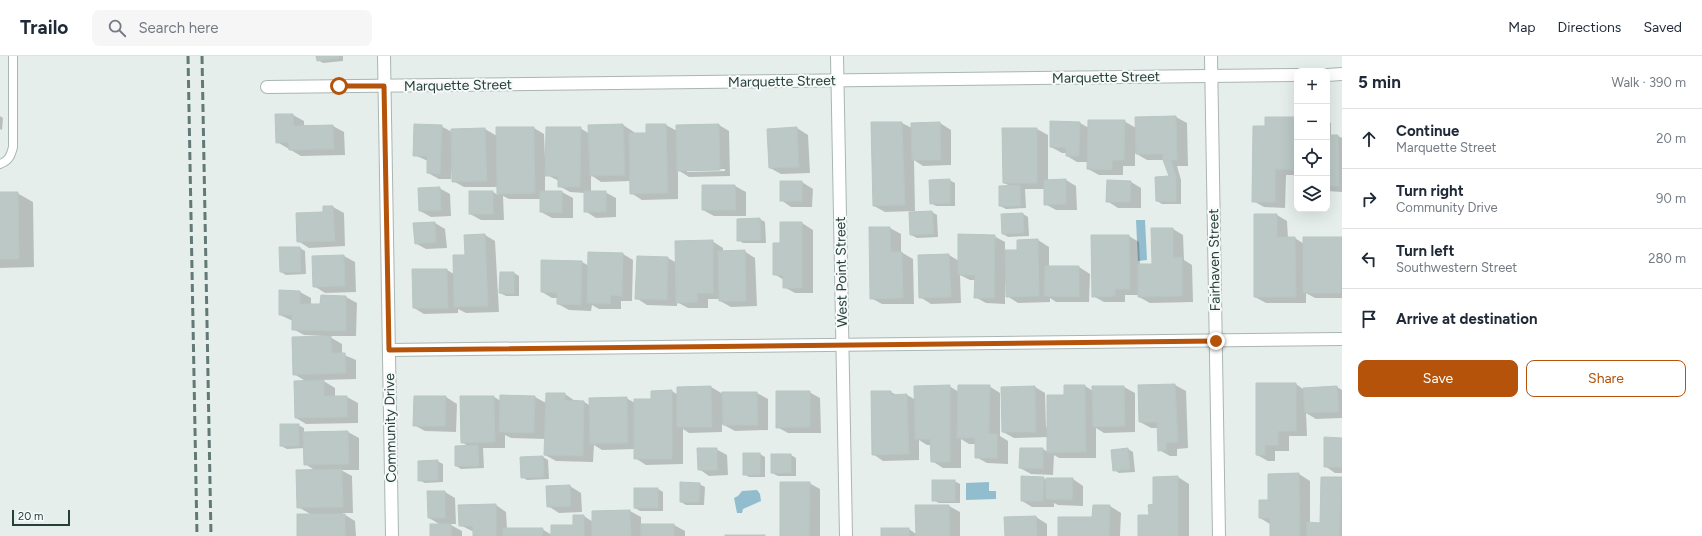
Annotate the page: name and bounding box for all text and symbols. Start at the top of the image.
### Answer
search box [92,10,372,46]
text: Trailo [20,16,68,39]
icon: search [106,17,128,39]
text: Search here [138,19,219,37]
text: Map [1508,19,1536,36]
text: Directions [1558,19,1621,36]
text: Saved [1643,19,1682,36]
street label: Marquette Street [1052,68,1160,87]
map controls [1294,68,1330,212]
button: + [1294,68,1330,104]
street label: Marquette Street [728,72,836,91]
text: 5 min [1358,72,1401,92]
text: Walk · 390 m [1611,75,1686,90]
street label: Marquette Street [404,76,512,95]
route start [330,77,348,95]
button: − [1294,104,1330,140]
text: Continue [1396,122,1459,140]
icon: ahead [1358,128,1380,150]
text: 20 m [1656,131,1686,146]
button: locate [1294,140,1330,176]
text: Marquette Street [1396,140,1496,155]
button: layers [1294,176,1330,212]
text: Turn right [1396,182,1464,200]
icon: right [1358,188,1380,210]
text: 90 m [1656,191,1686,206]
text: Community Drive [1396,200,1498,215]
street label: Fairhaven Street [1205,208,1224,311]
street label: West Point Street [832,216,851,328]
text: Turn left [1396,242,1454,260]
icon: left [1358,248,1380,270]
text: 280 m [1648,251,1686,266]
text: Southwestern Street [1396,260,1517,275]
icon: arrive [1358,308,1380,330]
text: Arrive at destination [1396,310,1537,328]
route end [1207,332,1225,350]
button: Save [1358,360,1518,397]
button: Share [1526,360,1686,397]
street label: Community Drive [381,373,400,483]
scale bar [12,508,70,527]
text: 20 m [18,510,43,523]

